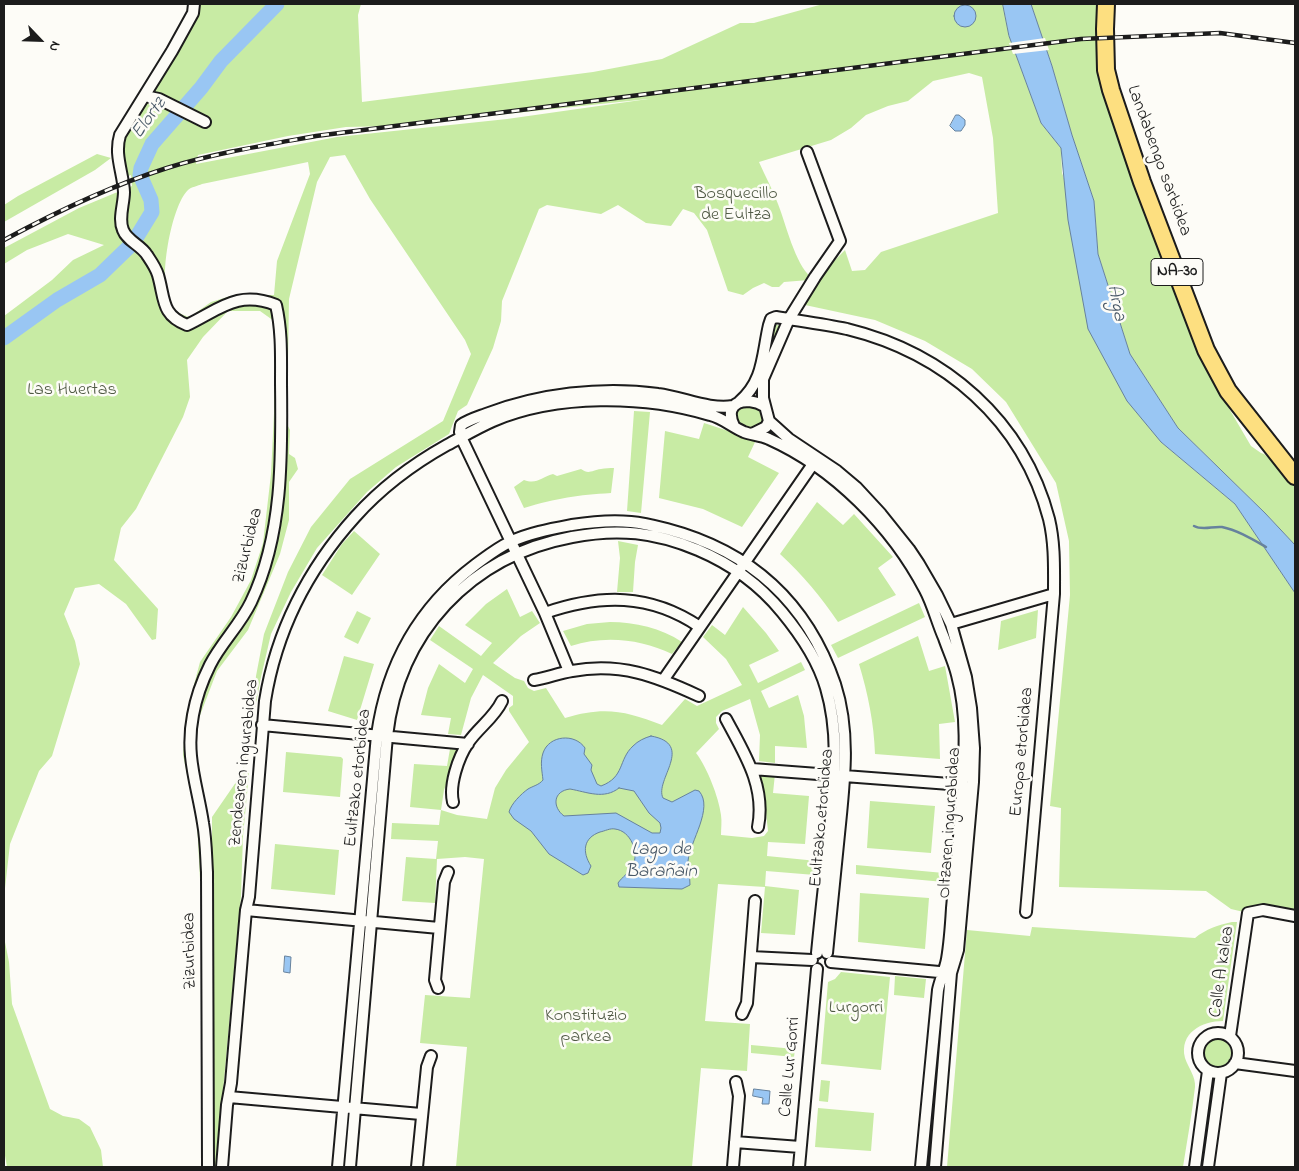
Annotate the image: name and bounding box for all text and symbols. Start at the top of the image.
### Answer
north arrow [15,15,65,65]
text: N [43,38,66,55]
street label: Landabengo sarbidea [1121,83,1195,239]
water label: Elortz [128,94,172,144]
park label: Bosquecillo de Eultza [694,184,778,226]
road number: NA-30 [1151,258,1203,286]
water label: Arga [1100,283,1130,323]
park label: Las Huertas [27,380,117,402]
street label: Zizurbidea [229,506,269,586]
street label: Zendearen ingurabidea [225,678,265,848]
street label: Europa etorbidea [1007,686,1039,818]
street label: Eultzako etorbidea [341,708,377,848]
street label: Oltzaren ingurabidea [935,747,967,899]
street label: Eultzako etorbidea [806,748,840,888]
water label: Lago de Barañain [625,840,697,884]
street label: Zizurbidea [180,912,202,990]
street label: Calle A kalea [1206,925,1240,1019]
park label: Lurgorri [829,998,883,1020]
park label: Konstituzio parkea [545,1006,627,1048]
street label: Calle Lur Gorri [776,1016,806,1118]

